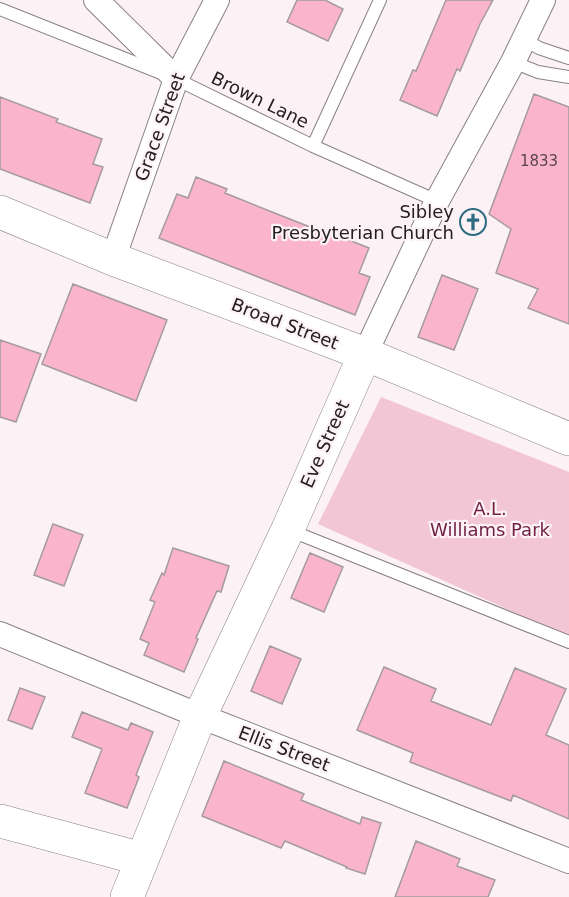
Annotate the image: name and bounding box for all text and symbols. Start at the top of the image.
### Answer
street label: Brown Lane [208,67,312,132]
street label: Grace Street [130,70,189,184]
house number: 1833 [520,152,558,170]
place label: Sibley Presbyterian Church [272,201,454,243]
church icon: Sibley Presbyterian Church [458,207,488,237]
street label: Broad Street [229,293,342,354]
street label: Eve Street [296,397,353,491]
park label: A.L. Williams Park [430,498,551,540]
street label: Ellis Street [236,721,333,776]

